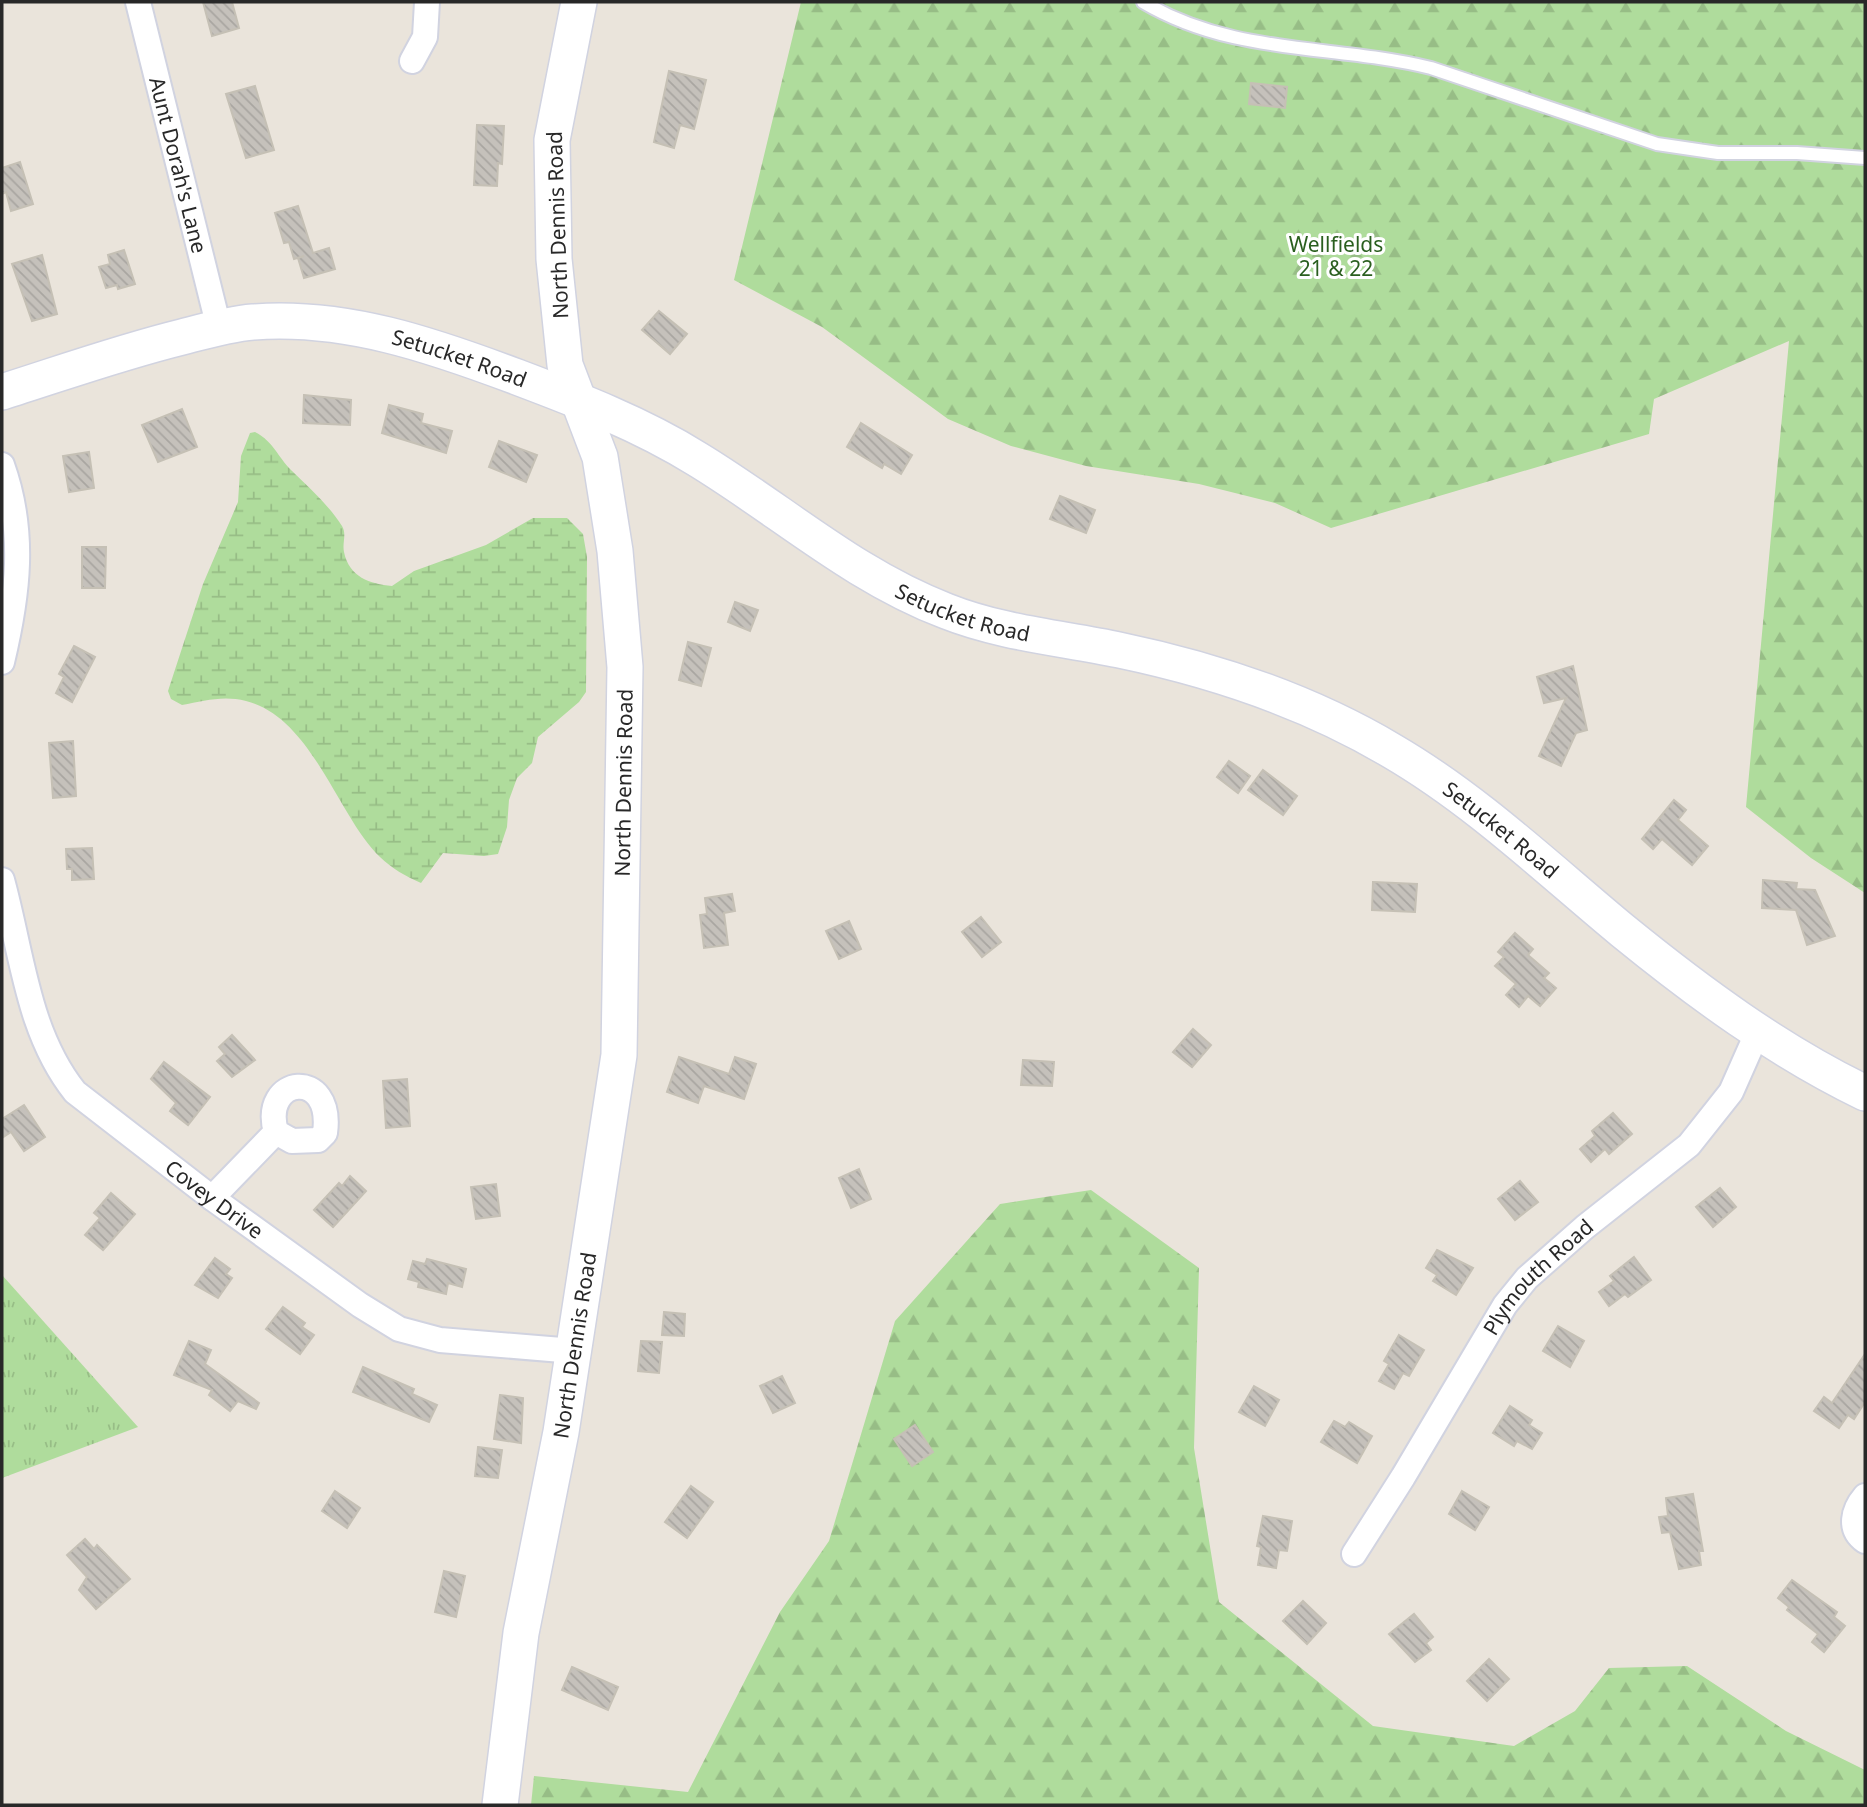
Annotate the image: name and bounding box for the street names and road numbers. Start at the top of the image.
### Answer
street label: Aunt Dorah's Lane [143,74,214,256]
street label: North Dennis Road [540,131,574,319]
street label: Setucket Road [389,322,531,393]
street label: Setucket Road [891,576,1033,648]
street label: North Dennis Road [608,688,639,877]
street label: Setucket Road [1438,775,1565,885]
street label: Covey Drive [160,1153,269,1245]
street label: Plymouth Road [1476,1212,1599,1340]
street label: North Dennis Road [546,1250,602,1440]

